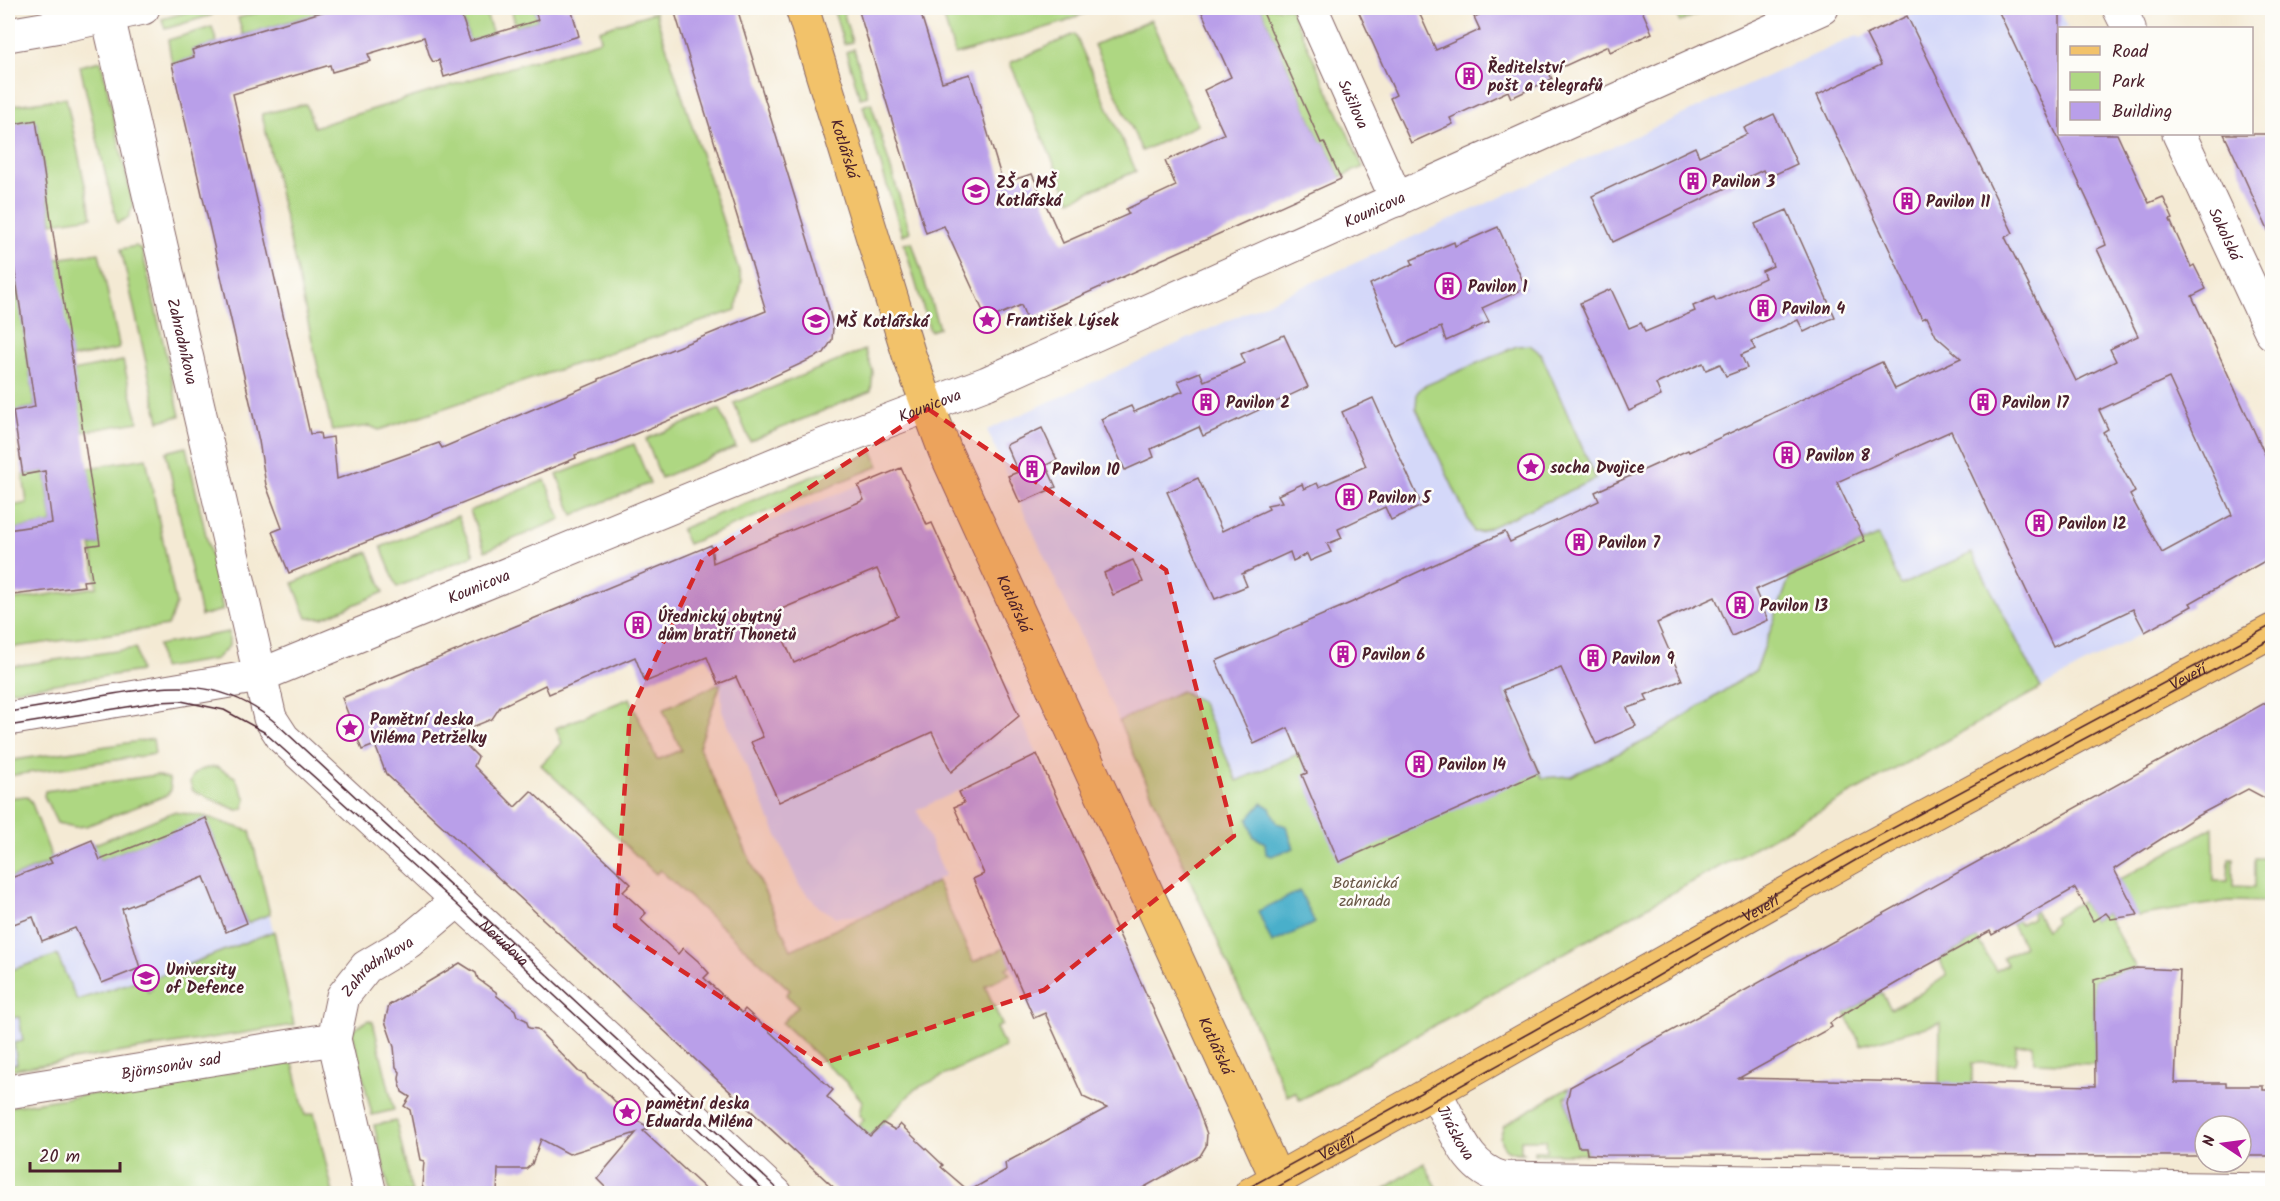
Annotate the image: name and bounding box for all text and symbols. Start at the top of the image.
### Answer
legend [2058,27,2253,135]
text: Road [2112,38,2149,67]
place label: Ředitelství pošt a telegrafů [1487,56,1603,99]
building icon: Ředitelství pošt a telegrafů [1454,61,1484,91]
text: Park [2112,68,2145,97]
street label: Sušilova [1330,75,1375,133]
text: Building [2112,98,2172,127]
street label: Kotlářská [823,116,865,183]
building icon: Pavilon 3 [1678,166,1708,196]
place label: Pavilon 3 [1712,170,1775,195]
place label: ZŠ a MŠ Kotlářská [996,171,1063,214]
school or university icon: ZŠ a MŠ Kotlářská [961,176,991,206]
street label: Kounicova [1340,186,1410,235]
building icon: Pavilon 11 [1892,186,1922,216]
place label: Pavilon 11 [1926,190,1990,215]
street label: Sokolská [2201,203,2248,266]
building icon: Pavilon 1 [1433,271,1463,301]
place label: Pavilon 1 [1468,275,1527,300]
building icon: Pavilon 4 [1748,293,1778,323]
street label: Zahradníkova [159,296,204,387]
place label: Pavilon 4 [1782,297,1845,322]
place icon: František Lýsek [972,305,1002,335]
school or university icon: MŠ Kotlářská [801,306,831,336]
place label: František Lýsek [1006,309,1120,334]
place label: MŠ Kotlářská [836,310,930,335]
street label: Kounicova [895,383,965,430]
building icon: Pavilon 2 [1191,387,1221,417]
building icon: Pavilon 17 [1968,387,1998,417]
place label: Pavilon 2 [1226,391,1290,416]
place label: Pavilon 17 [2002,391,2069,416]
building icon: Pavilon 8 [1772,440,1802,470]
place label: Pavilon 8 [1806,444,1870,469]
place icon: socha Dvojice [1516,452,1546,482]
building icon: Pavilon 10 [1017,454,1047,484]
place label: socha Dvojice [1550,456,1645,481]
place label: Pavilon 10 [1052,458,1120,483]
building icon: Pavilon 5 [1334,482,1364,512]
place label: Pavilon 5 [1368,486,1432,511]
building icon: Pavilon 12 [2024,508,2054,538]
place label: Pavilon 12 [2058,512,2127,537]
building icon: Pavilon 7 [1564,527,1594,557]
place label: Pavilon 7 [1598,531,1660,556]
street label: Kounicova [444,563,514,611]
street label: Kotlářská [989,571,1038,638]
building icon: Pavilon 13 [1725,590,1755,620]
place label: Pavilon 13 [1760,594,1828,619]
place label: Úřednický obytný dům bratří Thonetů [658,605,796,648]
building icon: Úřednický obytný dům bratří Thonetů [623,610,653,640]
building icon: Pavilon 6 [1328,639,1358,669]
place label: Pavilon 6 [1362,643,1425,668]
building icon: Pavilon 9 [1578,643,1608,673]
place label: Pavilon 9 [1612,647,1675,672]
street label: Veveří [2165,657,2213,698]
place label: Pamětní deska Viléma Petrželky [370,708,488,751]
place icon: Pamětní deska Viléma Petrželky [335,713,365,743]
building icon: Pavilon 14 [1404,749,1434,779]
place label: Pavilon 14 [1438,753,1506,778]
park label: Botanická zahrada [1332,871,1399,914]
street label: Veveří [1738,888,1786,930]
street label: Nerudova [473,914,534,974]
street label: Zahradníkova [336,931,420,1003]
place label: University of Defence [166,958,244,1001]
school or university icon: University of Defence [131,963,161,993]
street label: Kotlářská [1191,1013,1240,1080]
street label: Björnsonův sad [119,1046,224,1087]
place label: pamětní deska Eduarda Miléna [645,1092,753,1135]
place icon: pamětní deska Eduarda Miléna [612,1097,642,1127]
street label: Jiráskova [1430,1101,1480,1167]
north arrow [2193,1114,2253,1174]
street label: Veveří [1314,1126,1362,1168]
text: N [2197,1133,2223,1149]
scale bar [30,1135,120,1173]
text: 20 m [39,1143,80,1172]

